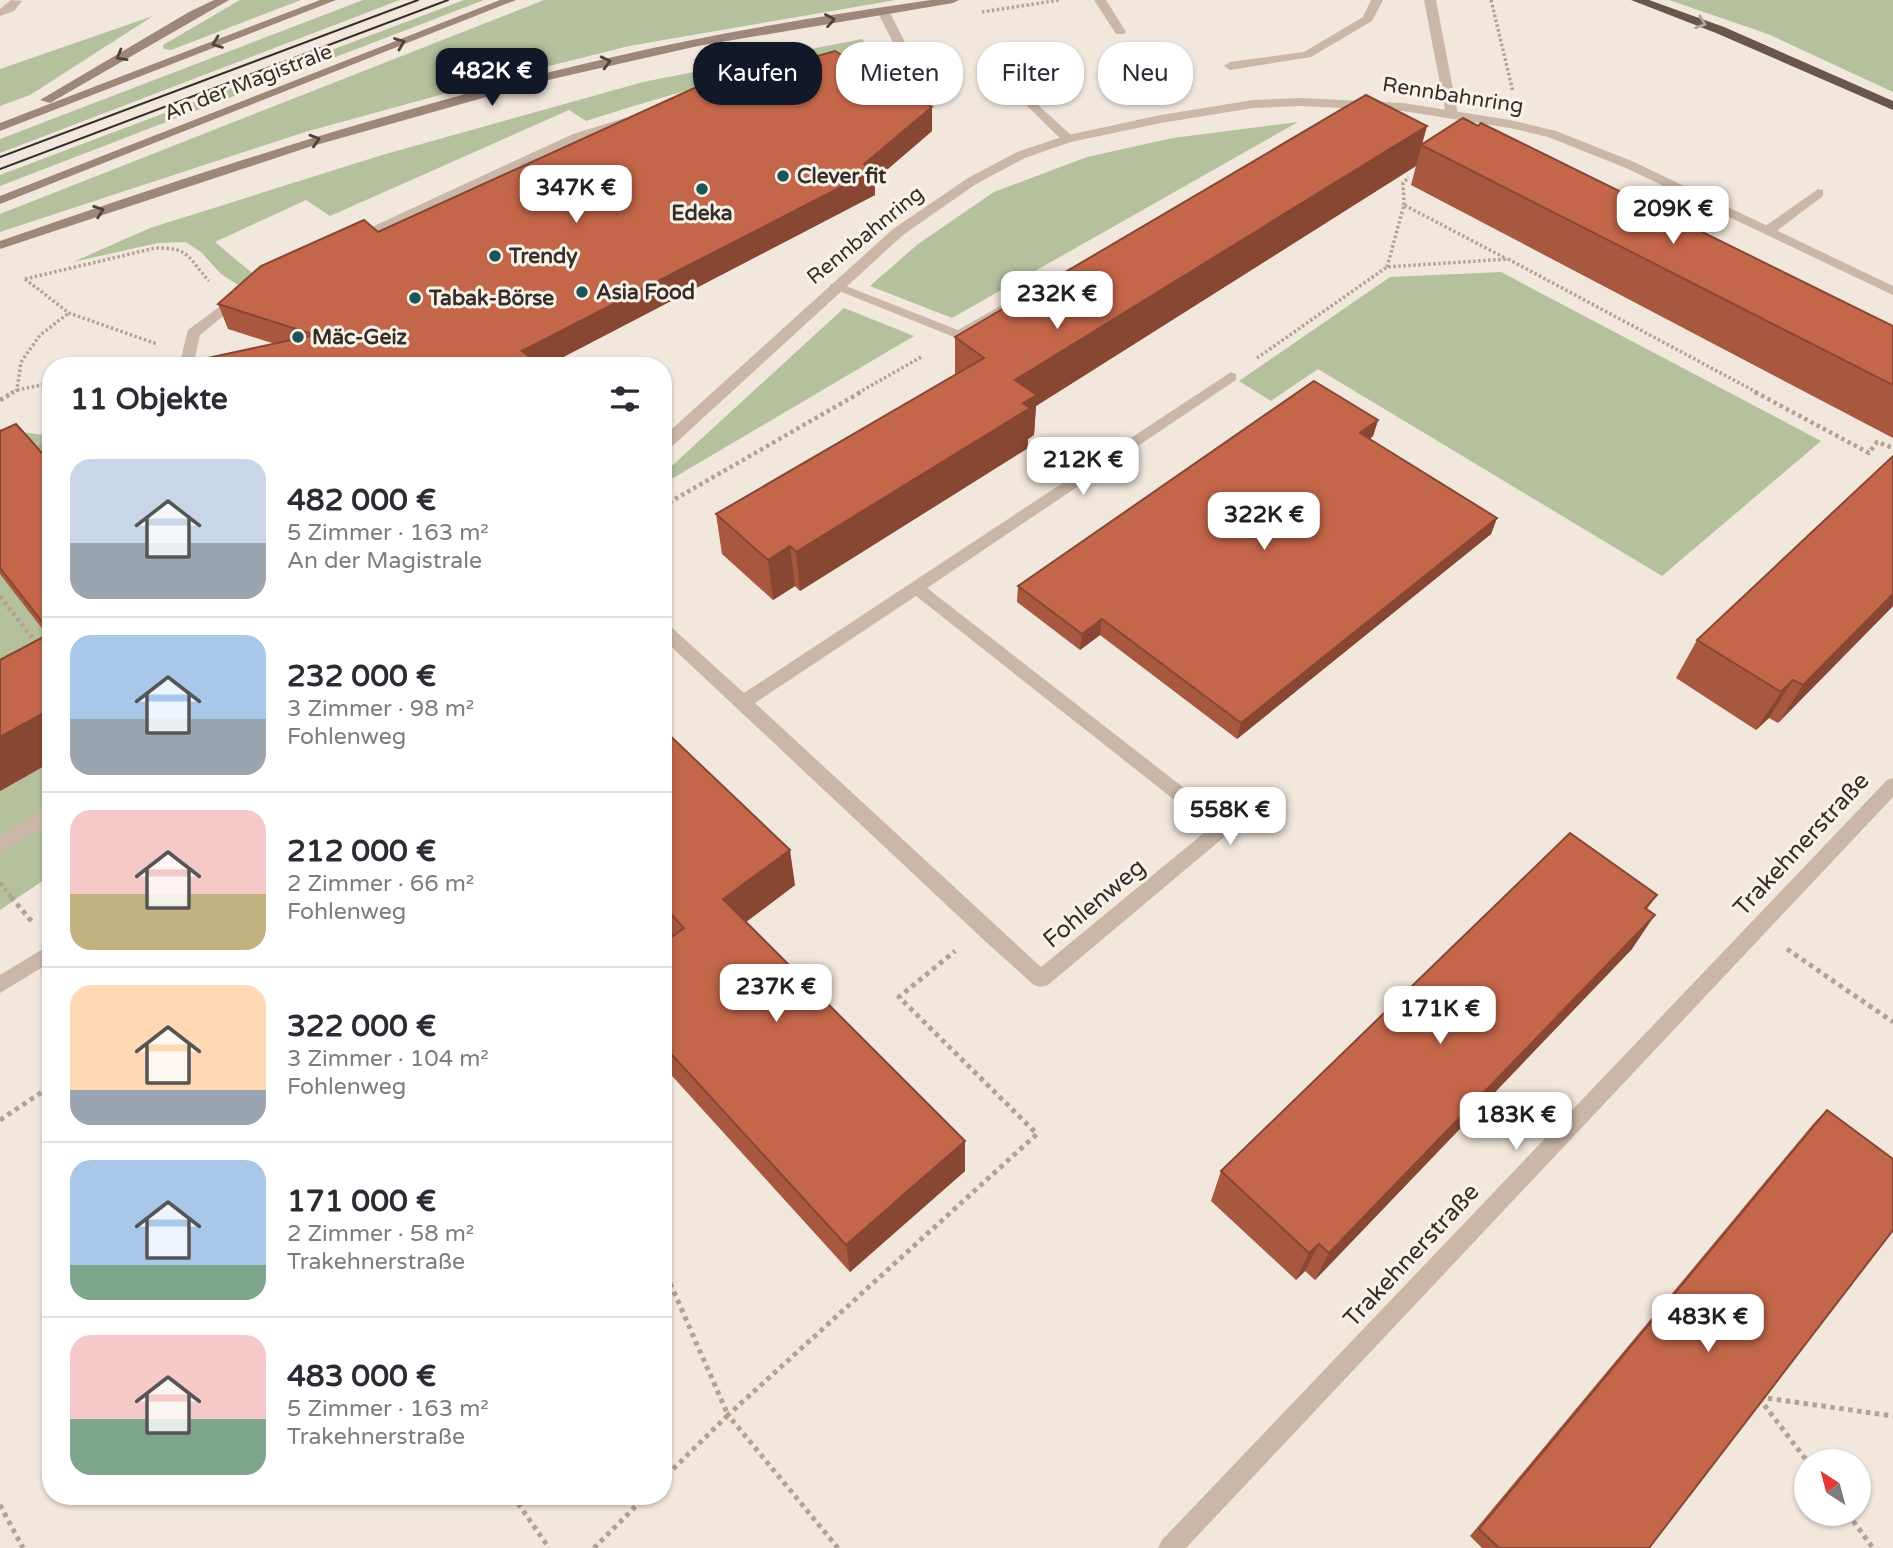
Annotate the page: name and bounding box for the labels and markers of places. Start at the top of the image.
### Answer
pin: 482K € [435,48,549,108]
place label: Clever fit [797,164,886,189]
pin: 347K € [519,166,633,225]
marker: Clever fit [775,168,791,184]
marker: Edeka [694,181,710,197]
pin: 209K € [1616,187,1730,246]
place label: Edeka [671,201,733,226]
place label: Trendy [508,244,578,269]
marker: Trendy [487,248,503,264]
pin: 232K € [1000,272,1114,331]
place label: Asia Food [596,280,695,305]
marker: Asia Food [574,284,590,300]
place label: Tabak-Börse [428,286,554,311]
marker: Tabak-Börse [407,290,423,306]
place label: Mäc-Geiz [312,325,408,350]
marker: Mäc-Geiz [290,329,306,345]
pin: 212K € [1026,438,1140,497]
pin: 322K € [1207,492,1321,552]
pin: 558K € [1173,788,1287,847]
pin: 237K € [719,964,833,1024]
pin: 171K € [1383,986,1497,1046]
pin: 183K € [1459,1092,1573,1152]
pin: 483K € [1651,1294,1765,1354]

